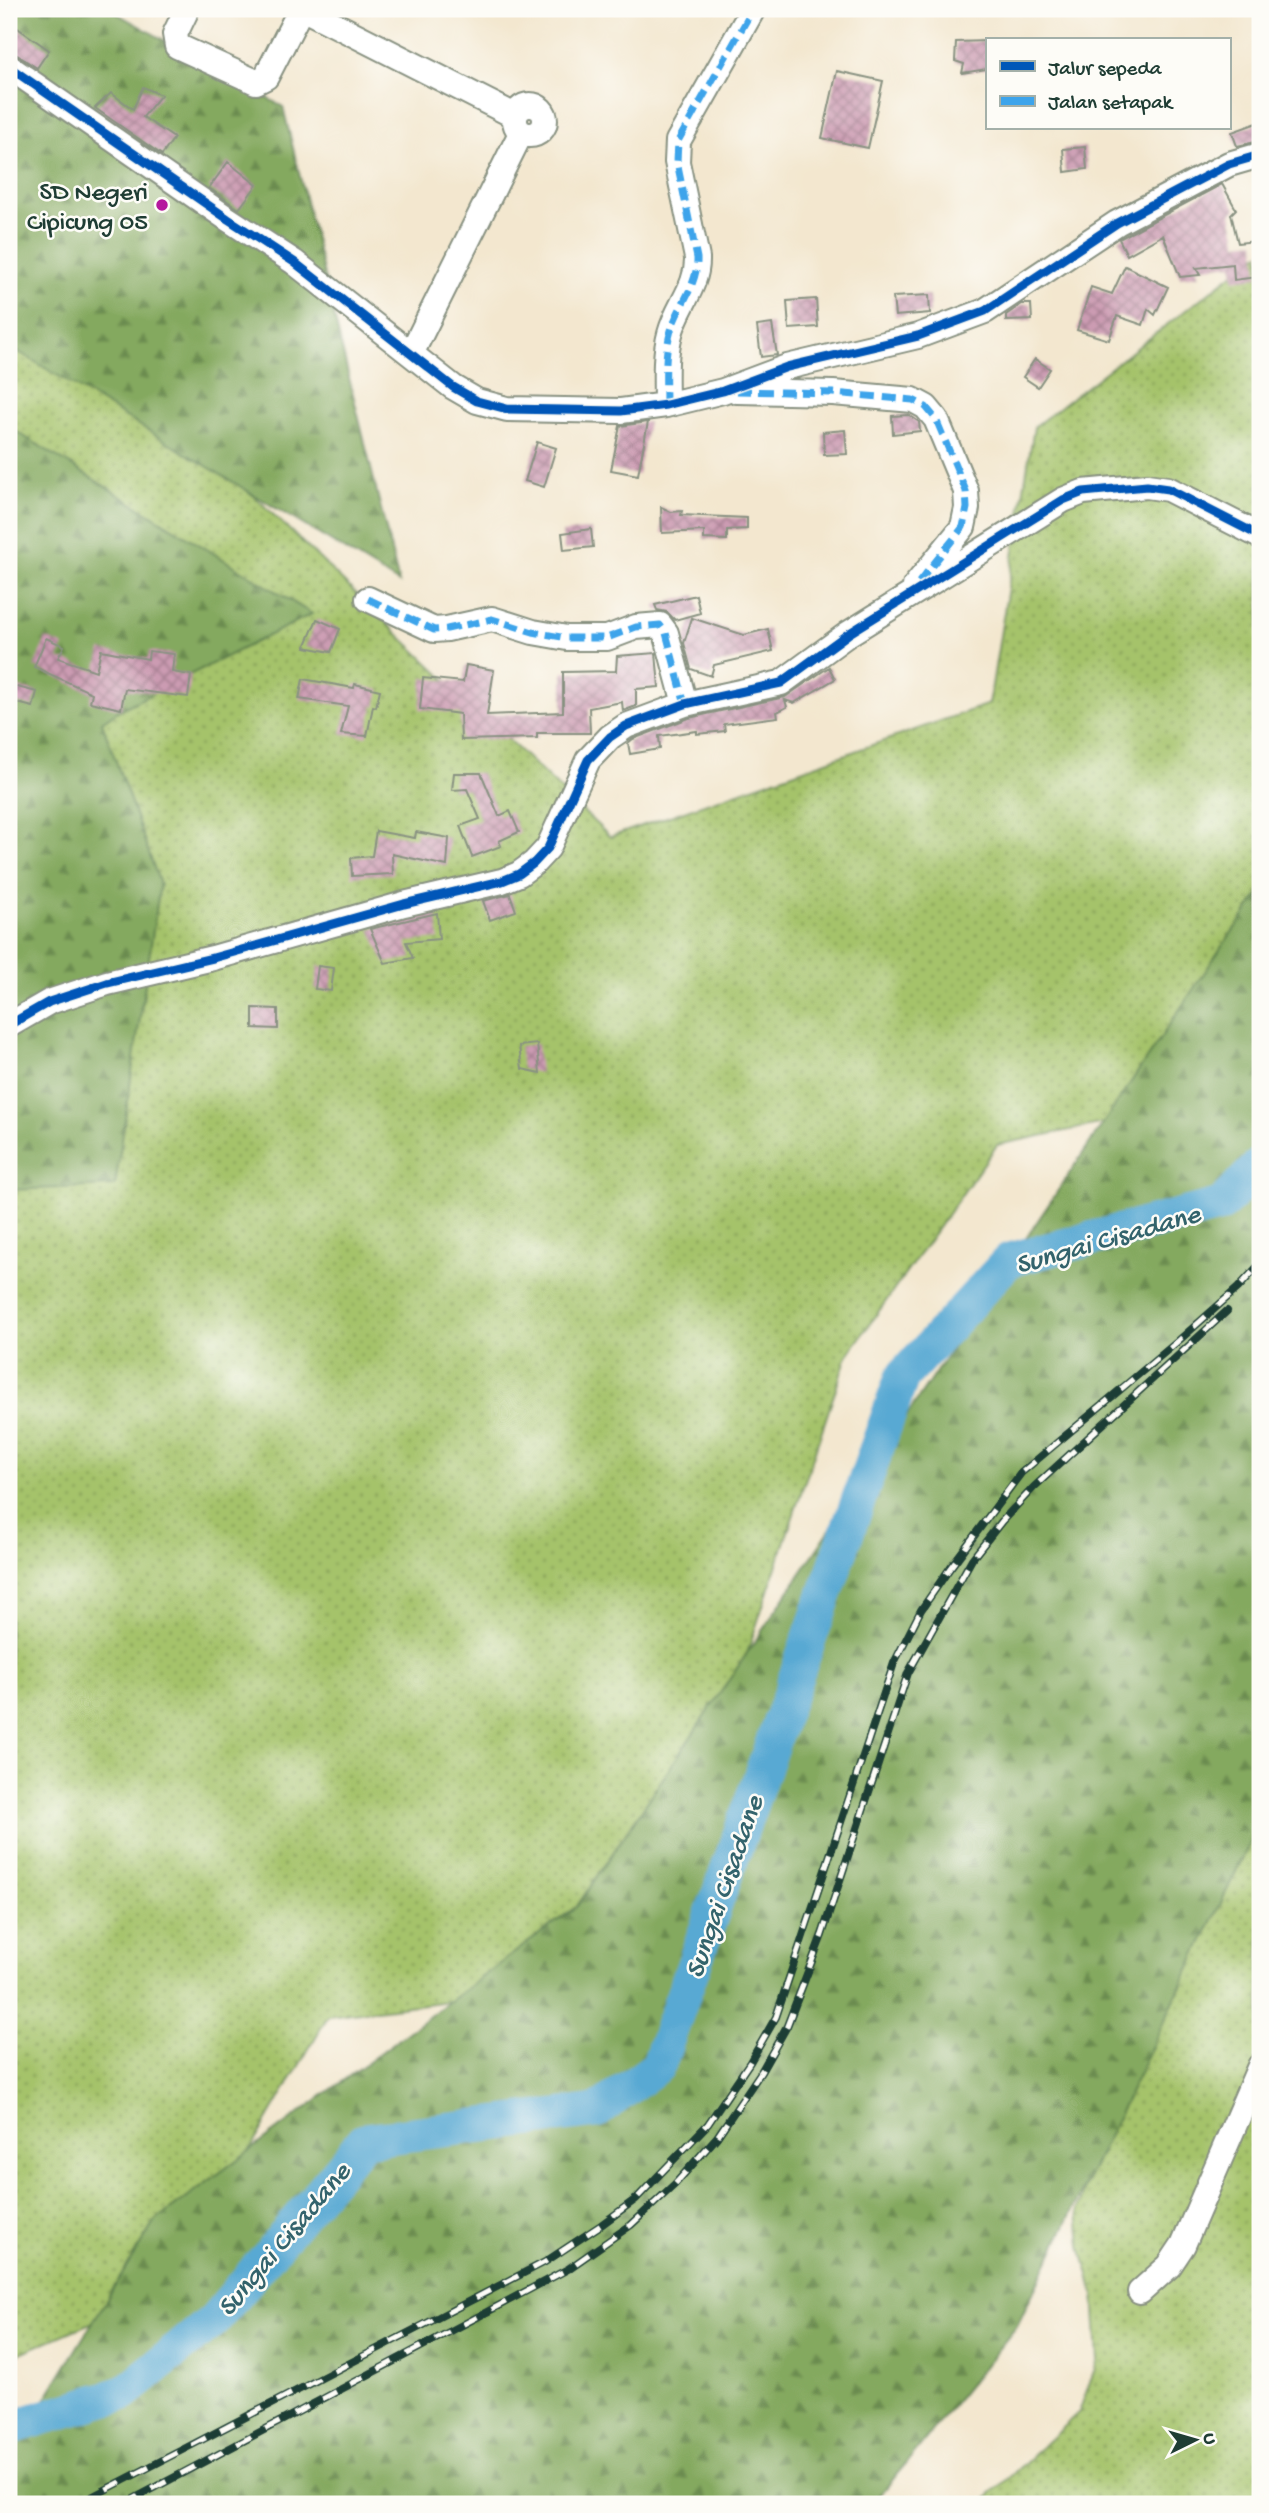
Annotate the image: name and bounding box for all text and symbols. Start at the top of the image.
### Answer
legend [986,38,1230,130]
text: Jalur sepeda [1048,58,1163,83]
text: Jalan setapak [1048,92,1175,117]
place label: SD Negeri Cipicung 05 [27,179,148,240]
marker: SD Negeri Cipicung 05 [154,197,170,213]
water label: Sungai Cisadane [1012,1199,1206,1283]
water label: Sungai Cisadane [680,1791,773,1983]
water label: Sungai Cisadane [212,2156,360,2324]
north arrow [1160,2404,1230,2474]
text: U [1197,2432,1220,2445]

